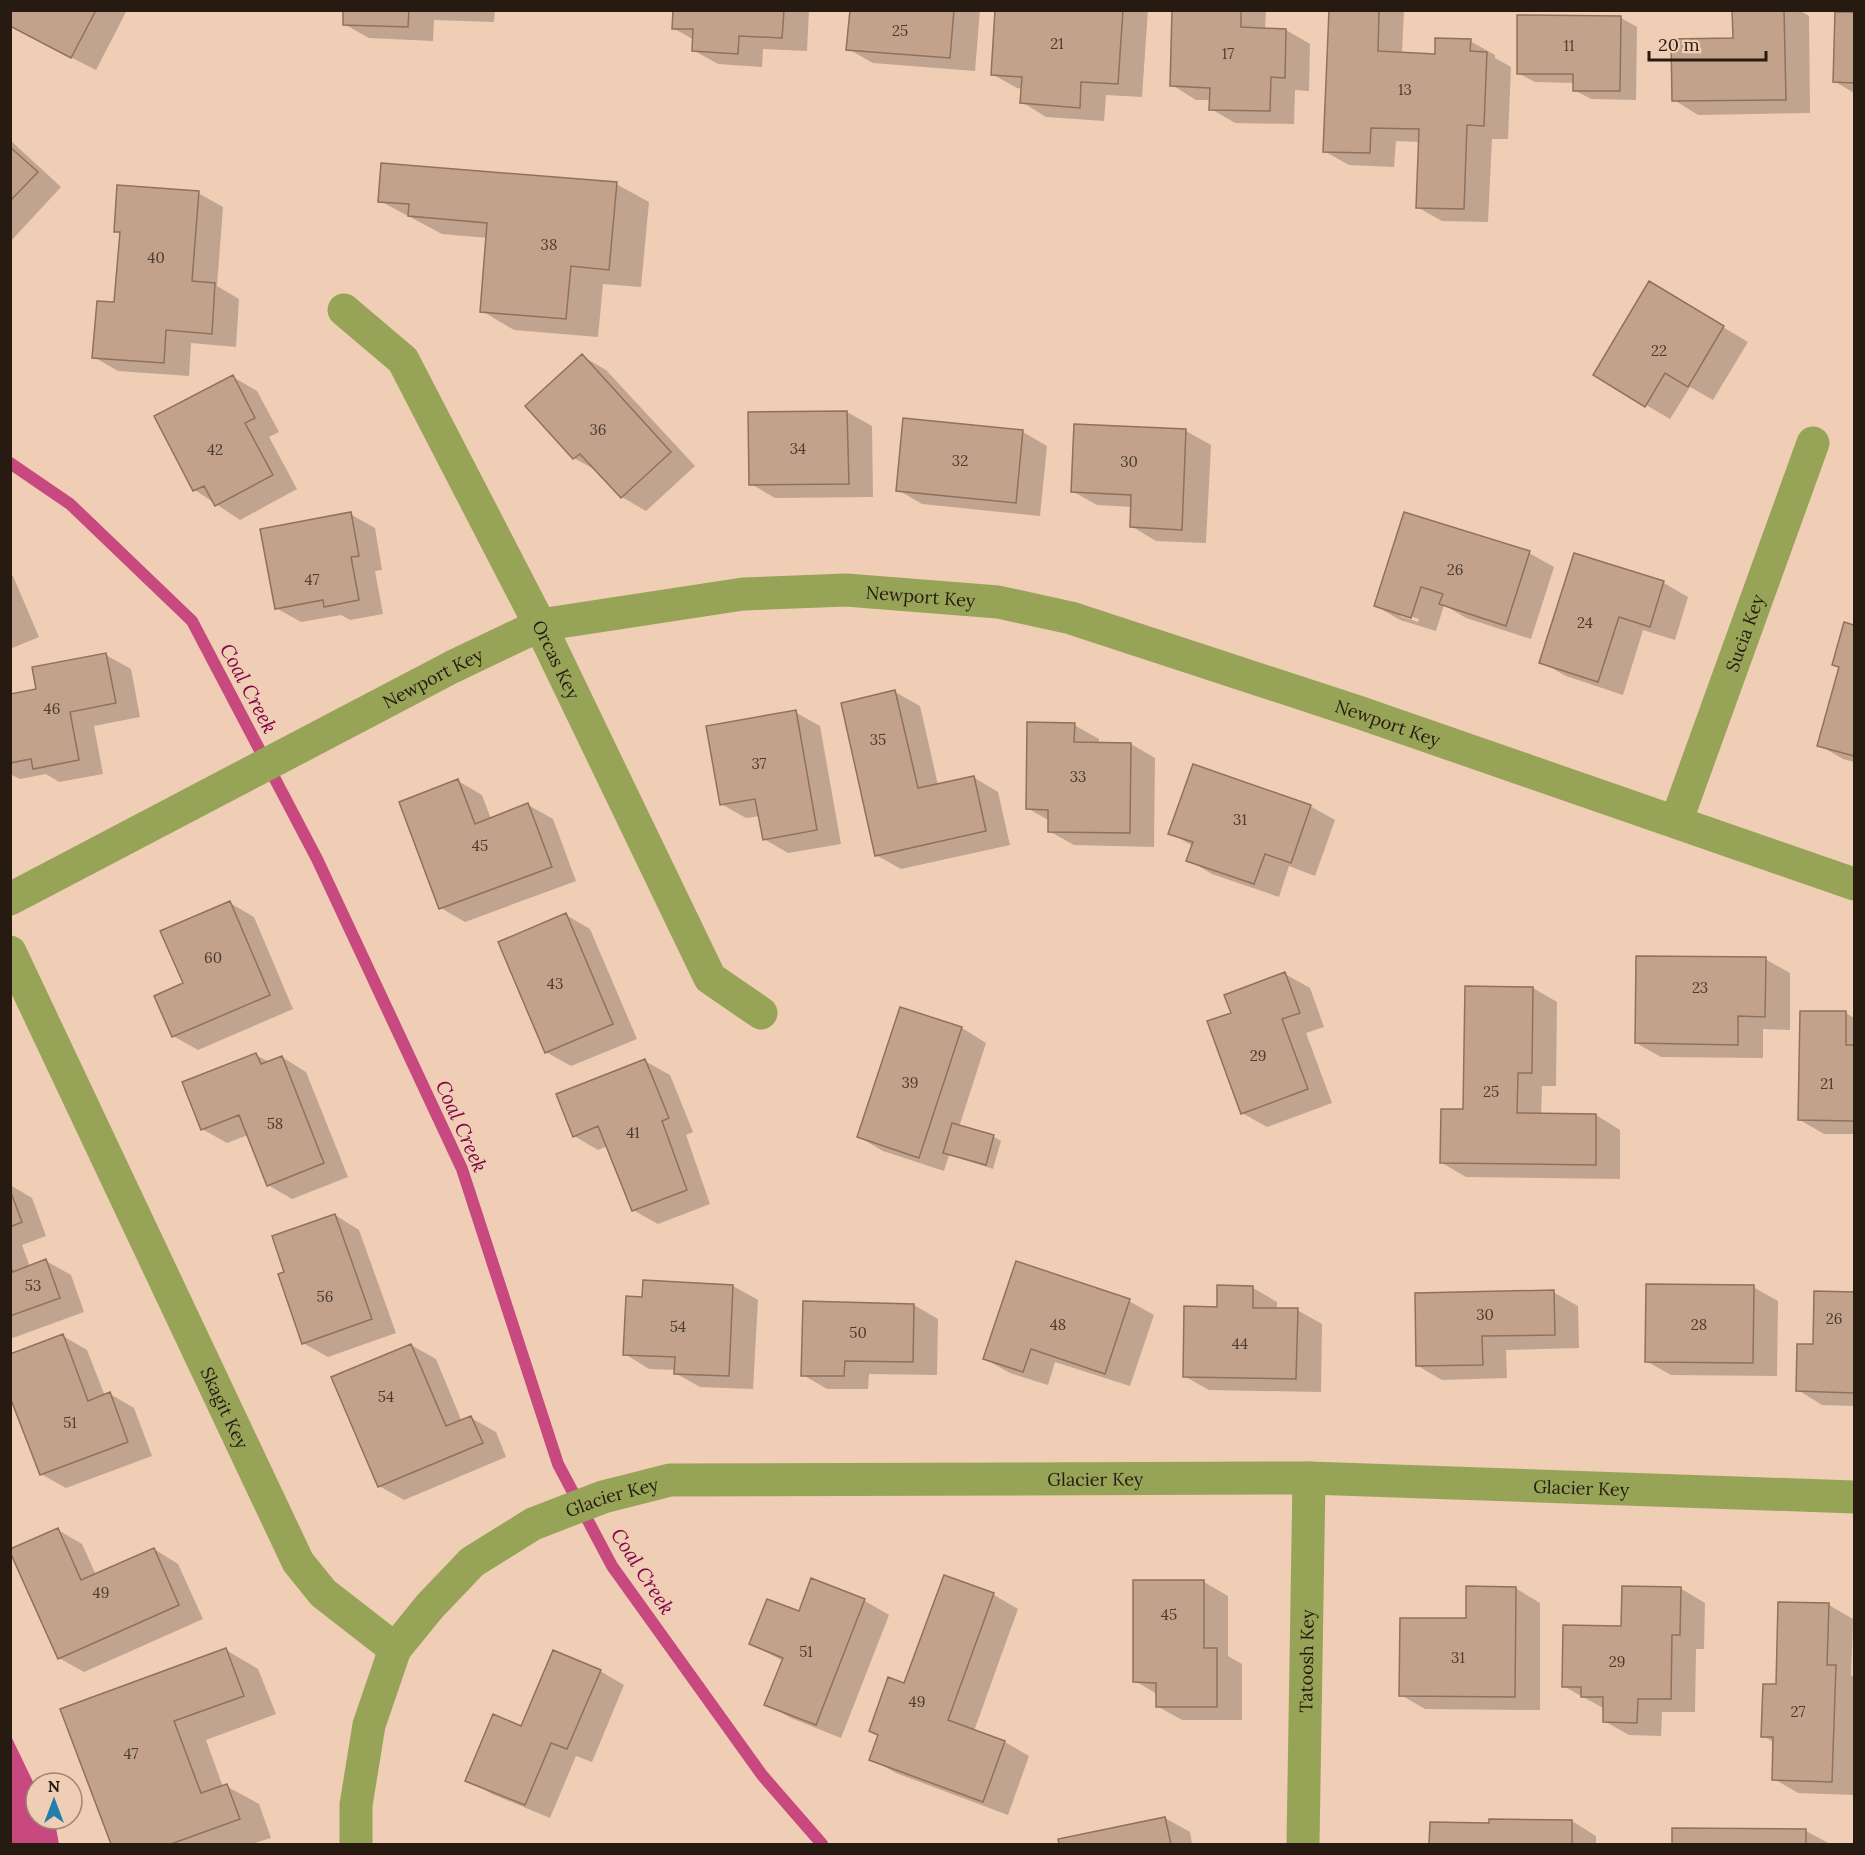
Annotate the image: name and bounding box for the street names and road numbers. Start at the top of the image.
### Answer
street label: Newport Key [865,580,977,612]
street label: Sucia Key [1720,591,1769,675]
street label: Orcas Key [528,616,586,703]
street label: Newport Key [378,642,487,713]
street label: Newport Key [1332,694,1444,751]
street label: Skagit Key [196,1363,255,1453]
street label: Glacier Key [1047,1467,1144,1490]
street label: Glacier Key [562,1472,661,1522]
street label: Glacier Key [1533,1474,1630,1501]
street label: Tatoosh Key [1294,1609,1318,1713]

